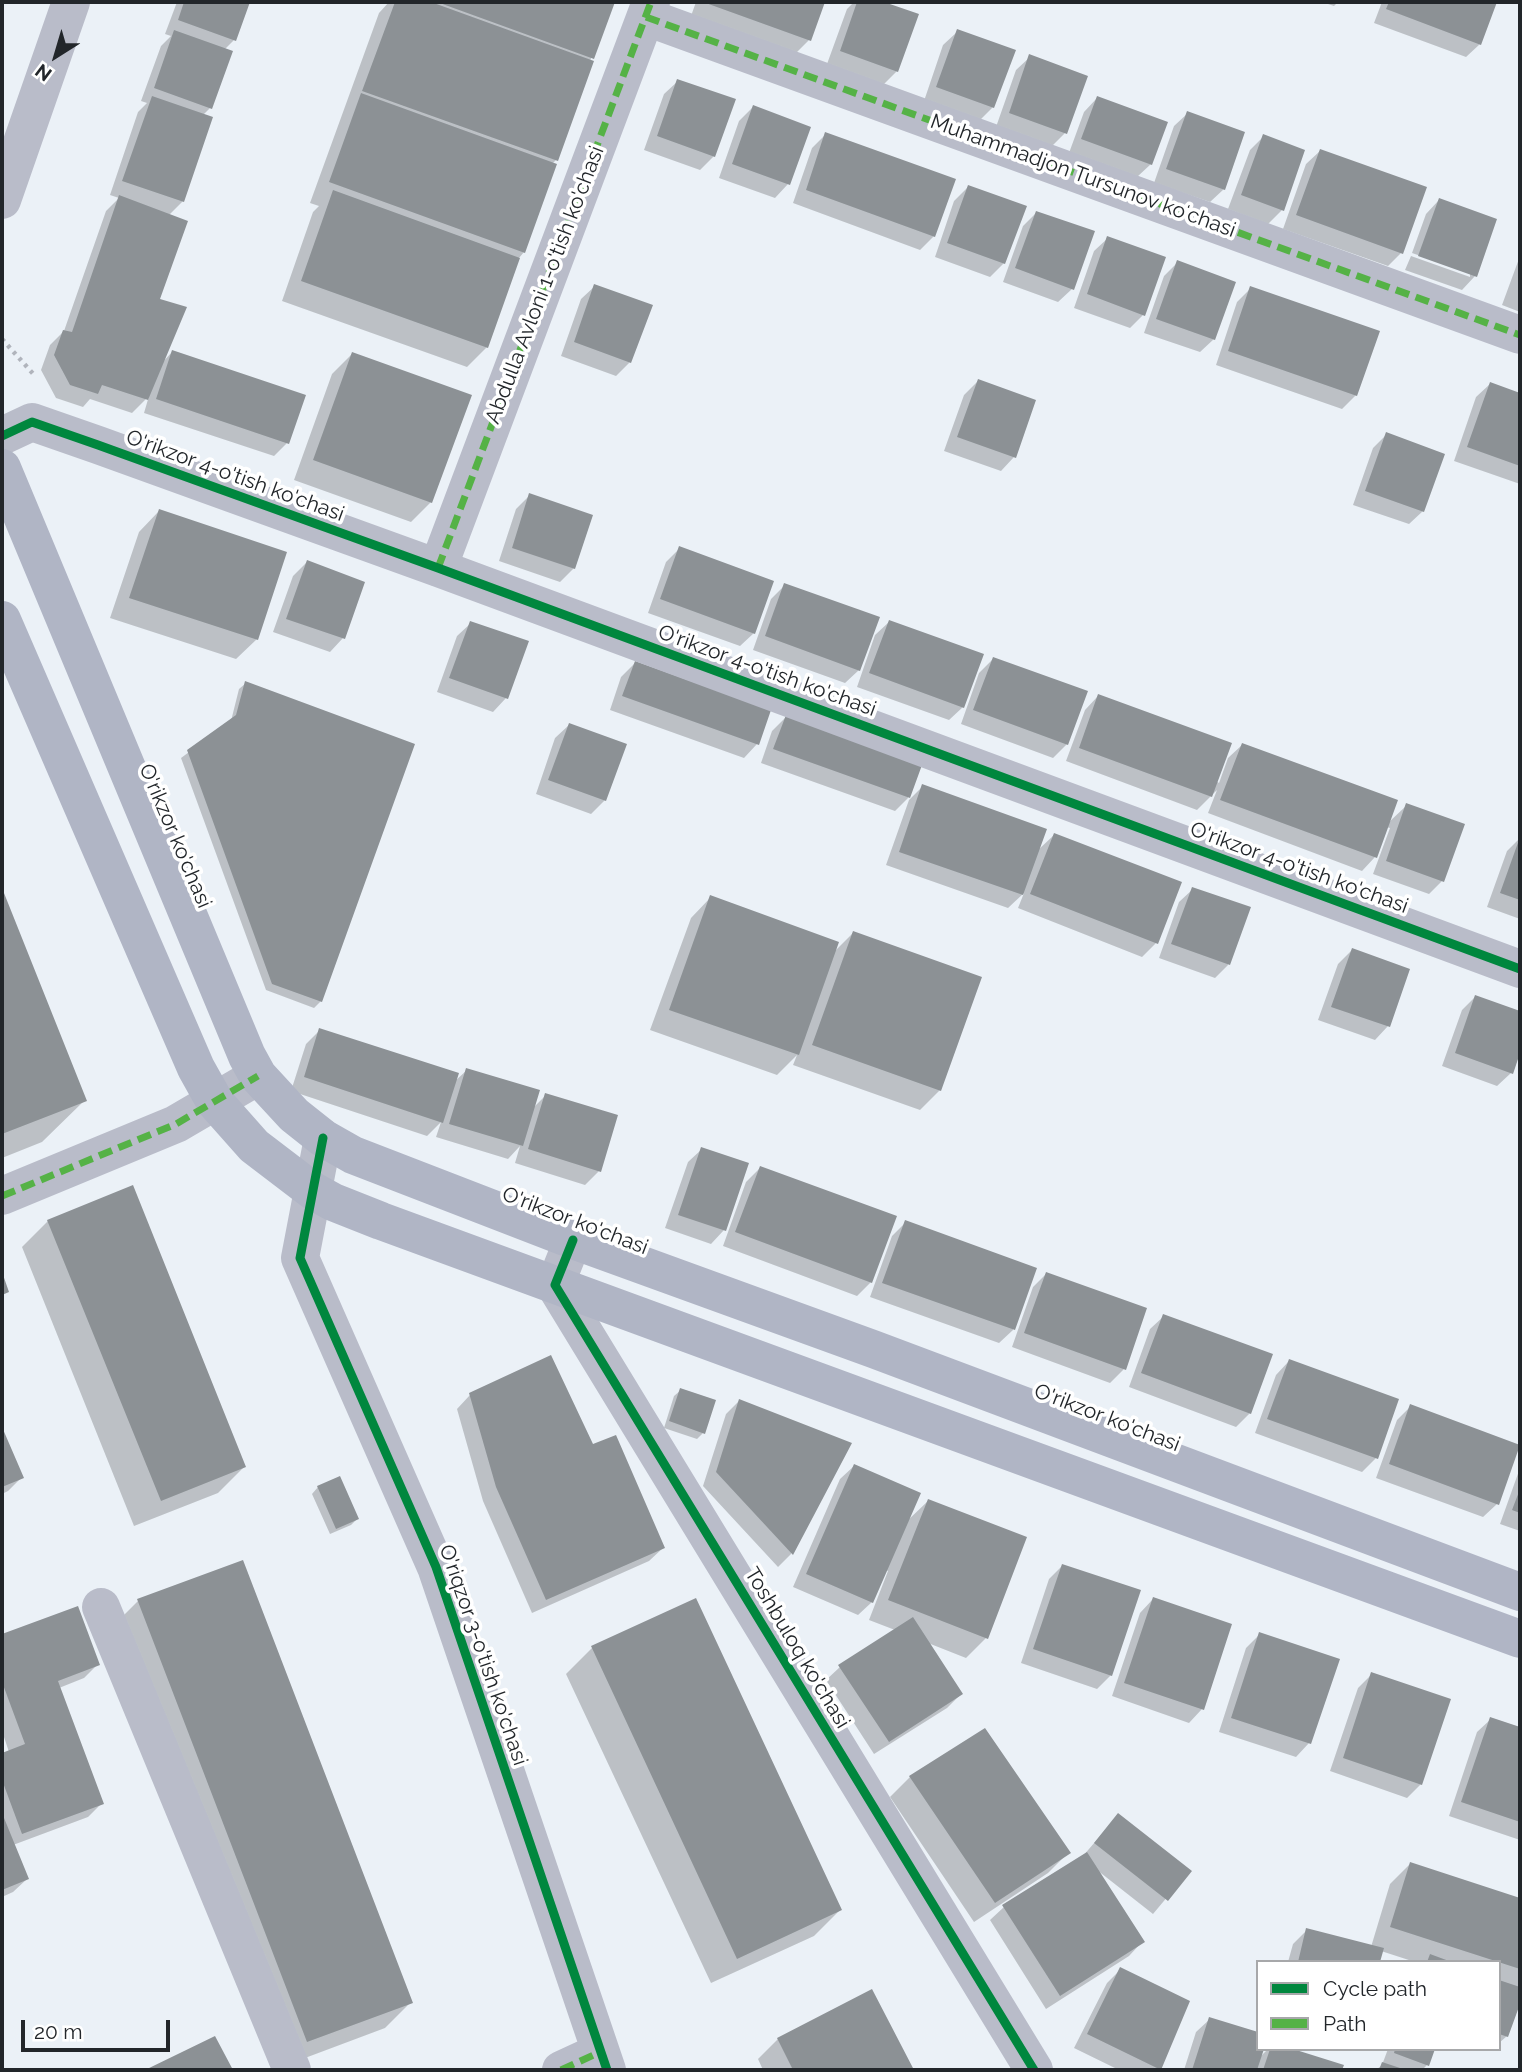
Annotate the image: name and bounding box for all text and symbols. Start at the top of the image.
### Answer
north arrow [21,21,91,91]
text: N [31,60,56,86]
street label: Muhammadjon Tursunov koʻchasi [927,109,1239,243]
street label: Abdulla Avloni 1-o'tish ko'chasi [480,143,610,427]
street label: O'rikzor 4-o'tish ko'chasi [122,425,348,527]
street label: O'rikzor 4-o'tish ko'chasi [654,620,880,722]
street label: O'rikzor ko'chasi [133,760,217,912]
street label: O'rikzor 4-o'tish ko'chasi [1186,817,1412,919]
street label: O'rikzor ko'chasi [498,1182,652,1260]
street label: O'rikzor ko'chasi [1030,1379,1184,1457]
street label: O'riqzor 3-o'tish ko'chasi [433,1541,533,1769]
street label: Toshbuloq ko'chasi [739,1563,855,1733]
legend [1256,1960,1501,2051]
text: Cycle path [1323,1976,1427,2001]
scale bar [24,2006,173,2050]
text: Path [1323,2011,1367,2036]
text: 20 m [34,2019,82,2044]

